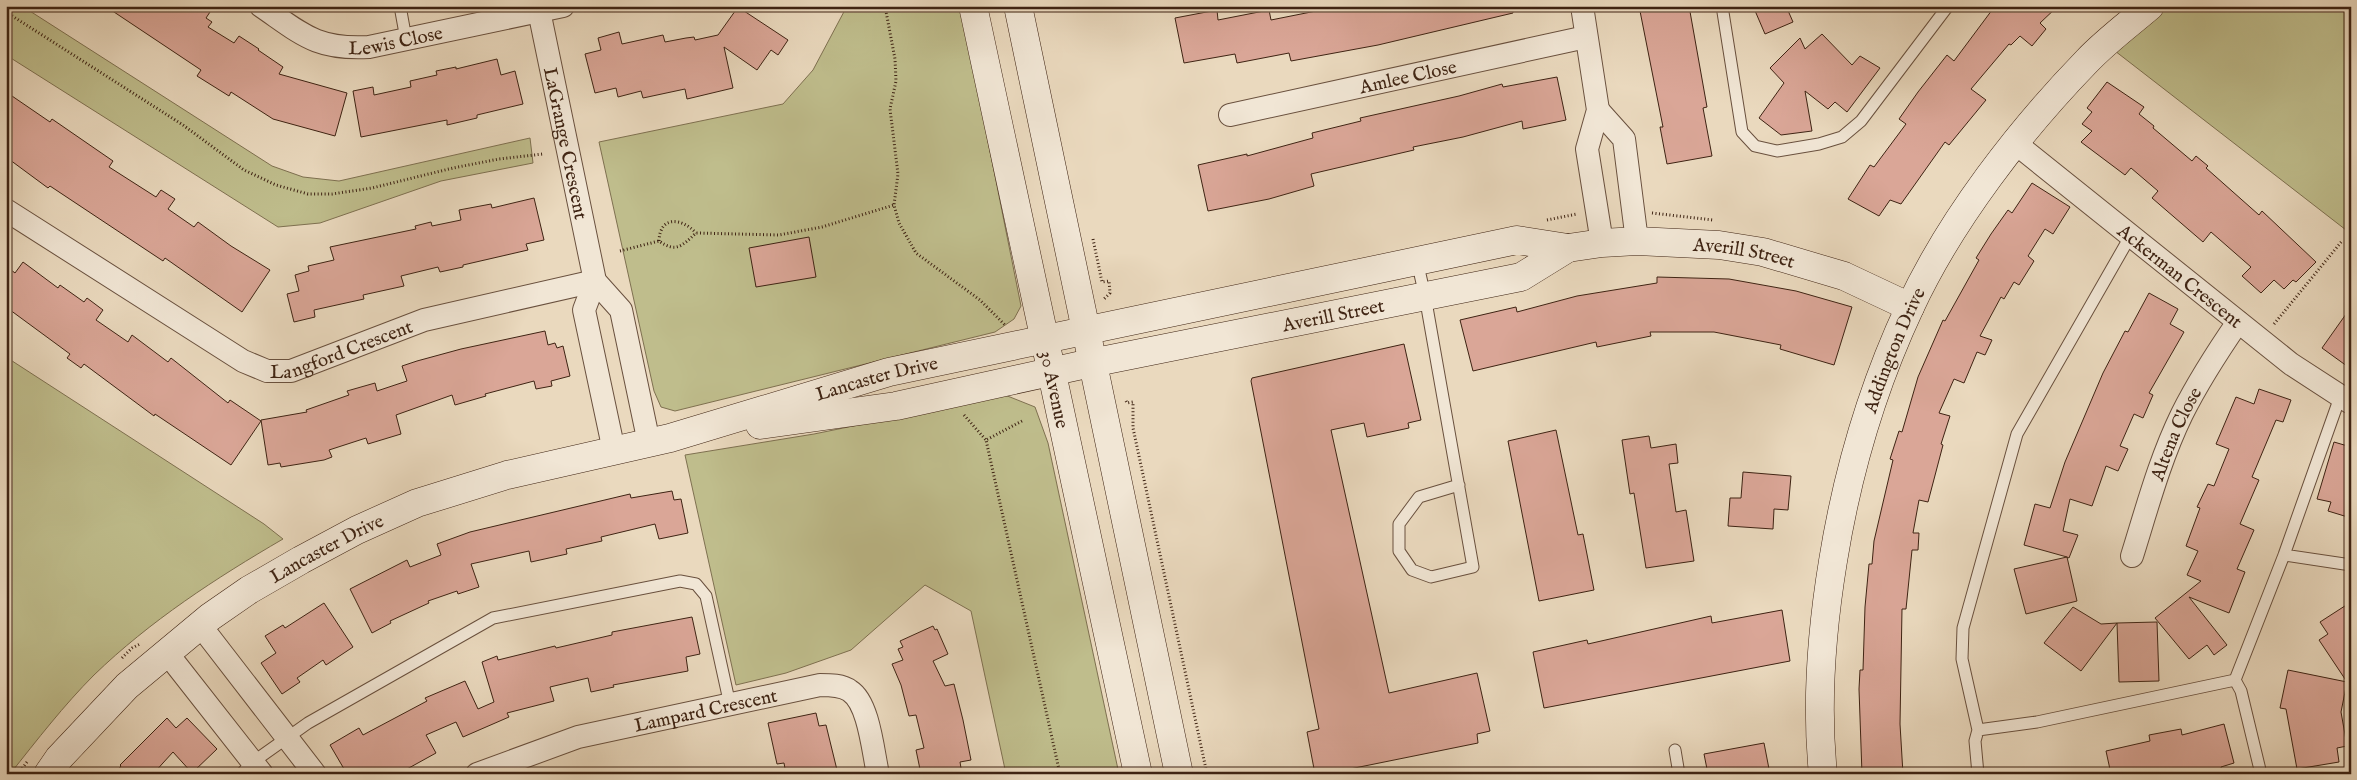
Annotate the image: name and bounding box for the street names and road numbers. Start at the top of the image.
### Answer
street label: Lewis Close [348,22,445,61]
street label: Amlee Close [1356,56,1459,100]
street label: LaGrange Crescent [537,65,592,222]
street label: Ackerman Crescent [2111,219,2247,335]
street label: Averill Street [1691,234,1798,275]
street label: Addington Drive [1859,284,1932,417]
street label: Averill Street [1280,295,1387,339]
street label: Langford Crescent [270,315,417,385]
street label: 30 Avenue [1033,349,1073,431]
street label: Lancaster Drive [813,352,941,407]
street label: Altena Close [2146,383,2208,485]
street label: Lancaster Drive [266,510,388,589]
street label: Lampard Crescent [632,684,780,739]

